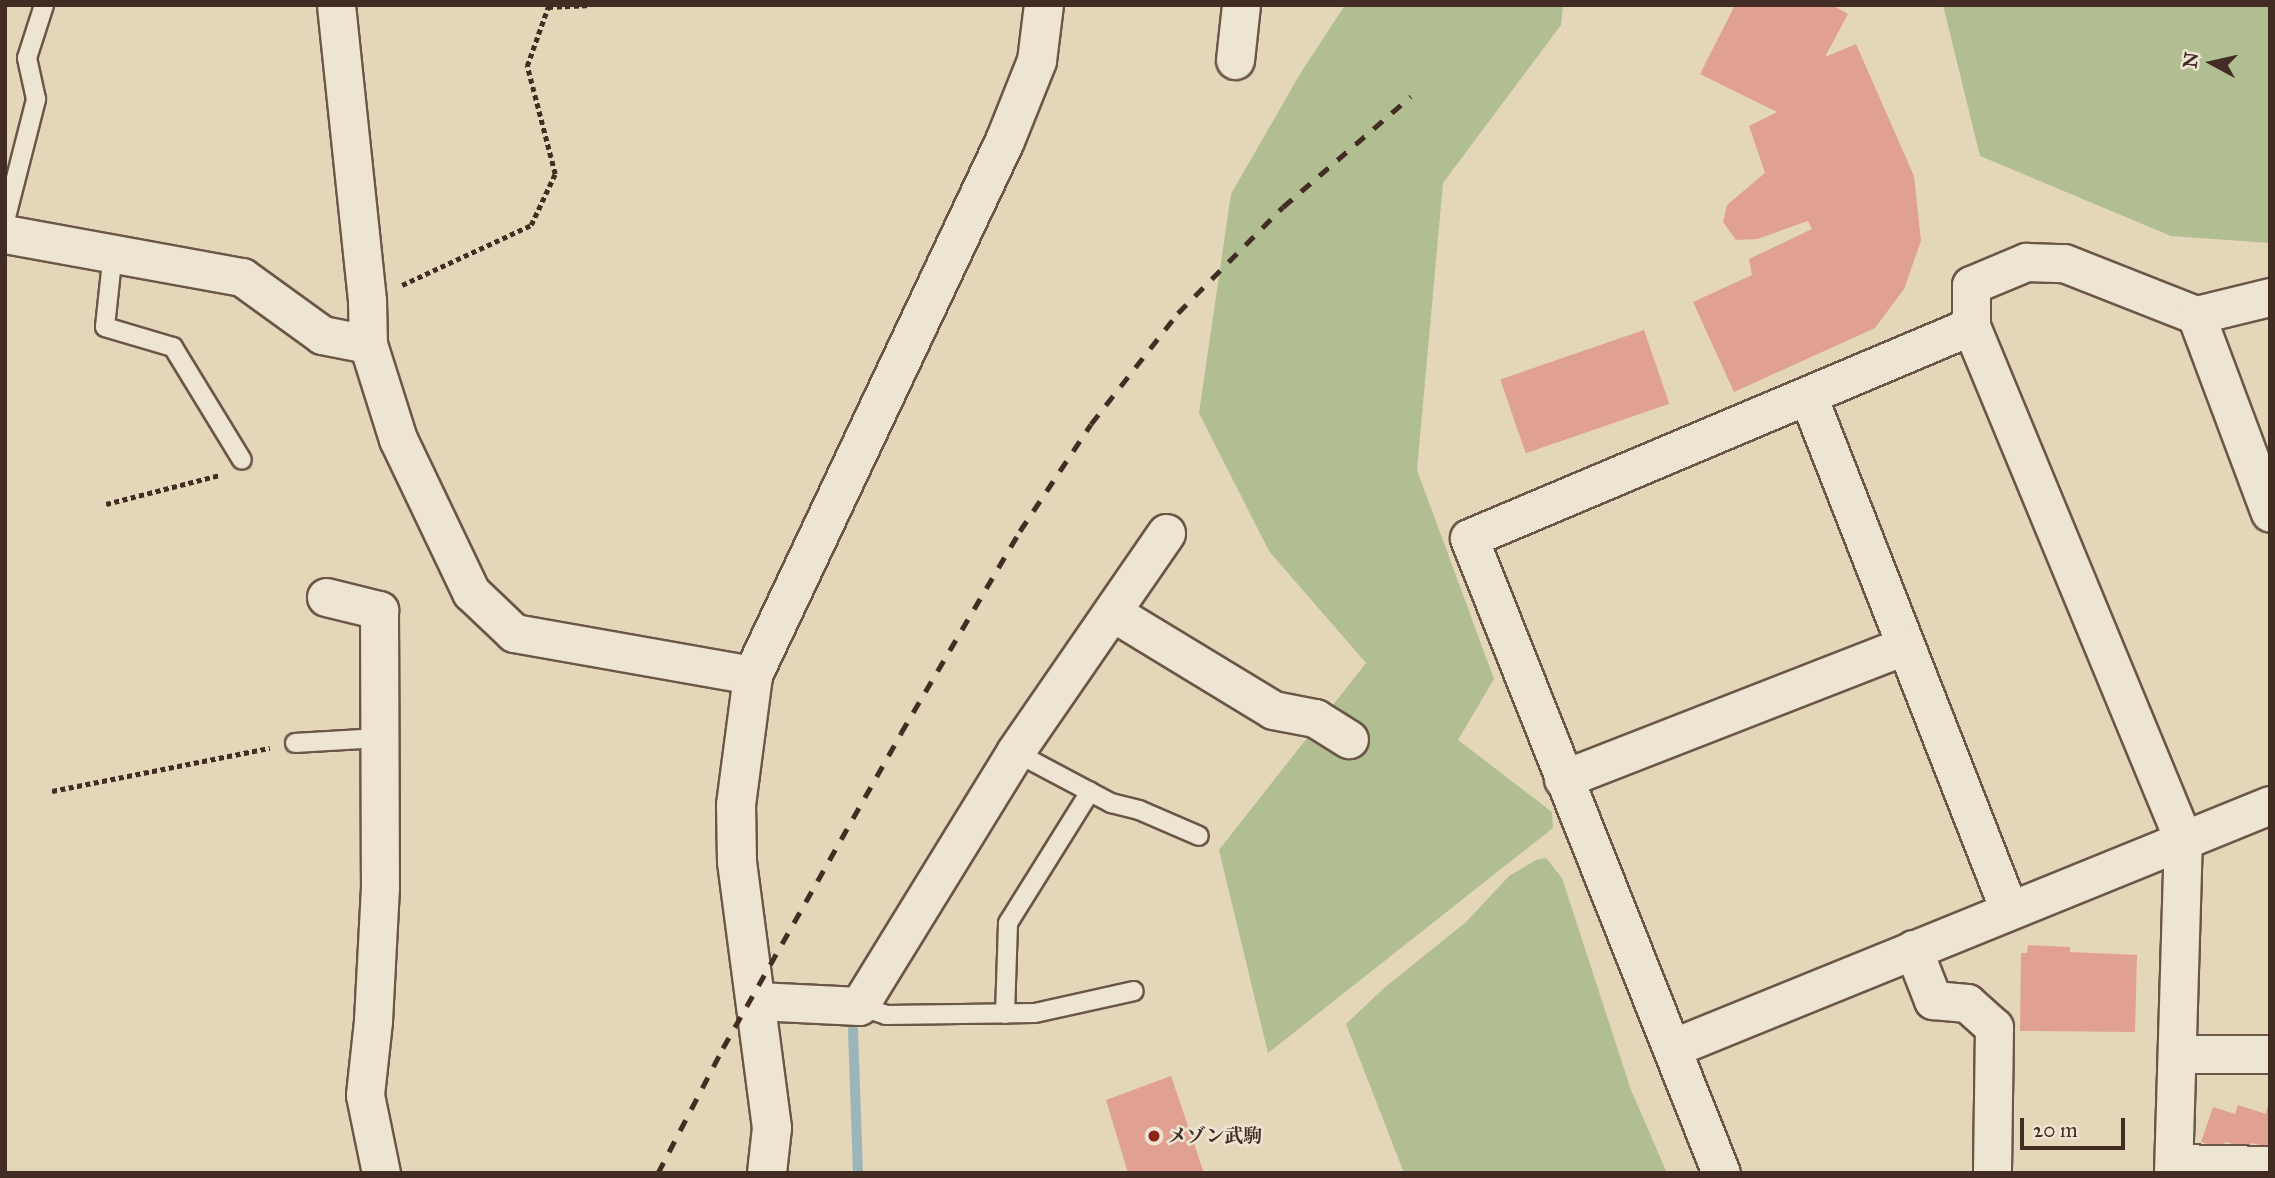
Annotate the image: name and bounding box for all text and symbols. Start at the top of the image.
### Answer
north arrow [2177,28,2247,98]
text: N [2178,50,2203,70]
scale bar [2023,1104,2128,1148]
text: 20 m [2033,1117,2078,1143]
place label: メゾン武駒 [1168,1125,1263,1147]
marker: メゾン武駒 [1146,1128,1162,1144]

